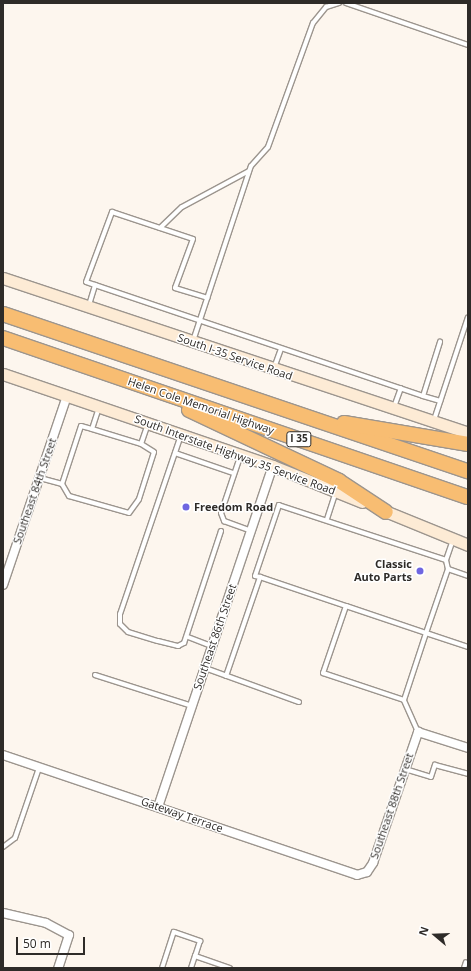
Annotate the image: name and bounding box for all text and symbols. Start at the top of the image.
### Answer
street label: South I-35 Service Road [176,331,294,383]
street label: Helen Cole Memorial Highway [126,375,276,437]
street label: South Interstate Highway 35 Service Road [133,412,337,498]
road number: I 35 [286,431,312,447]
street label: Southeast 84th Street [11,436,59,546]
place label: Freedom Road [194,500,273,514]
marker: Freedom Road [181,502,191,512]
place label: Classic Auto Parts [354,558,412,584]
marker: Classic Auto Parts [415,566,425,576]
street label: Southeast 86th Street [191,582,239,692]
street label: Southeast 88th Street [368,751,416,861]
street label: Gateway Terrace [139,795,225,835]
north arrow [415,915,455,955]
text: N [415,924,432,938]
scale bar [18,929,87,955]
text: 50 m [23,935,51,952]

